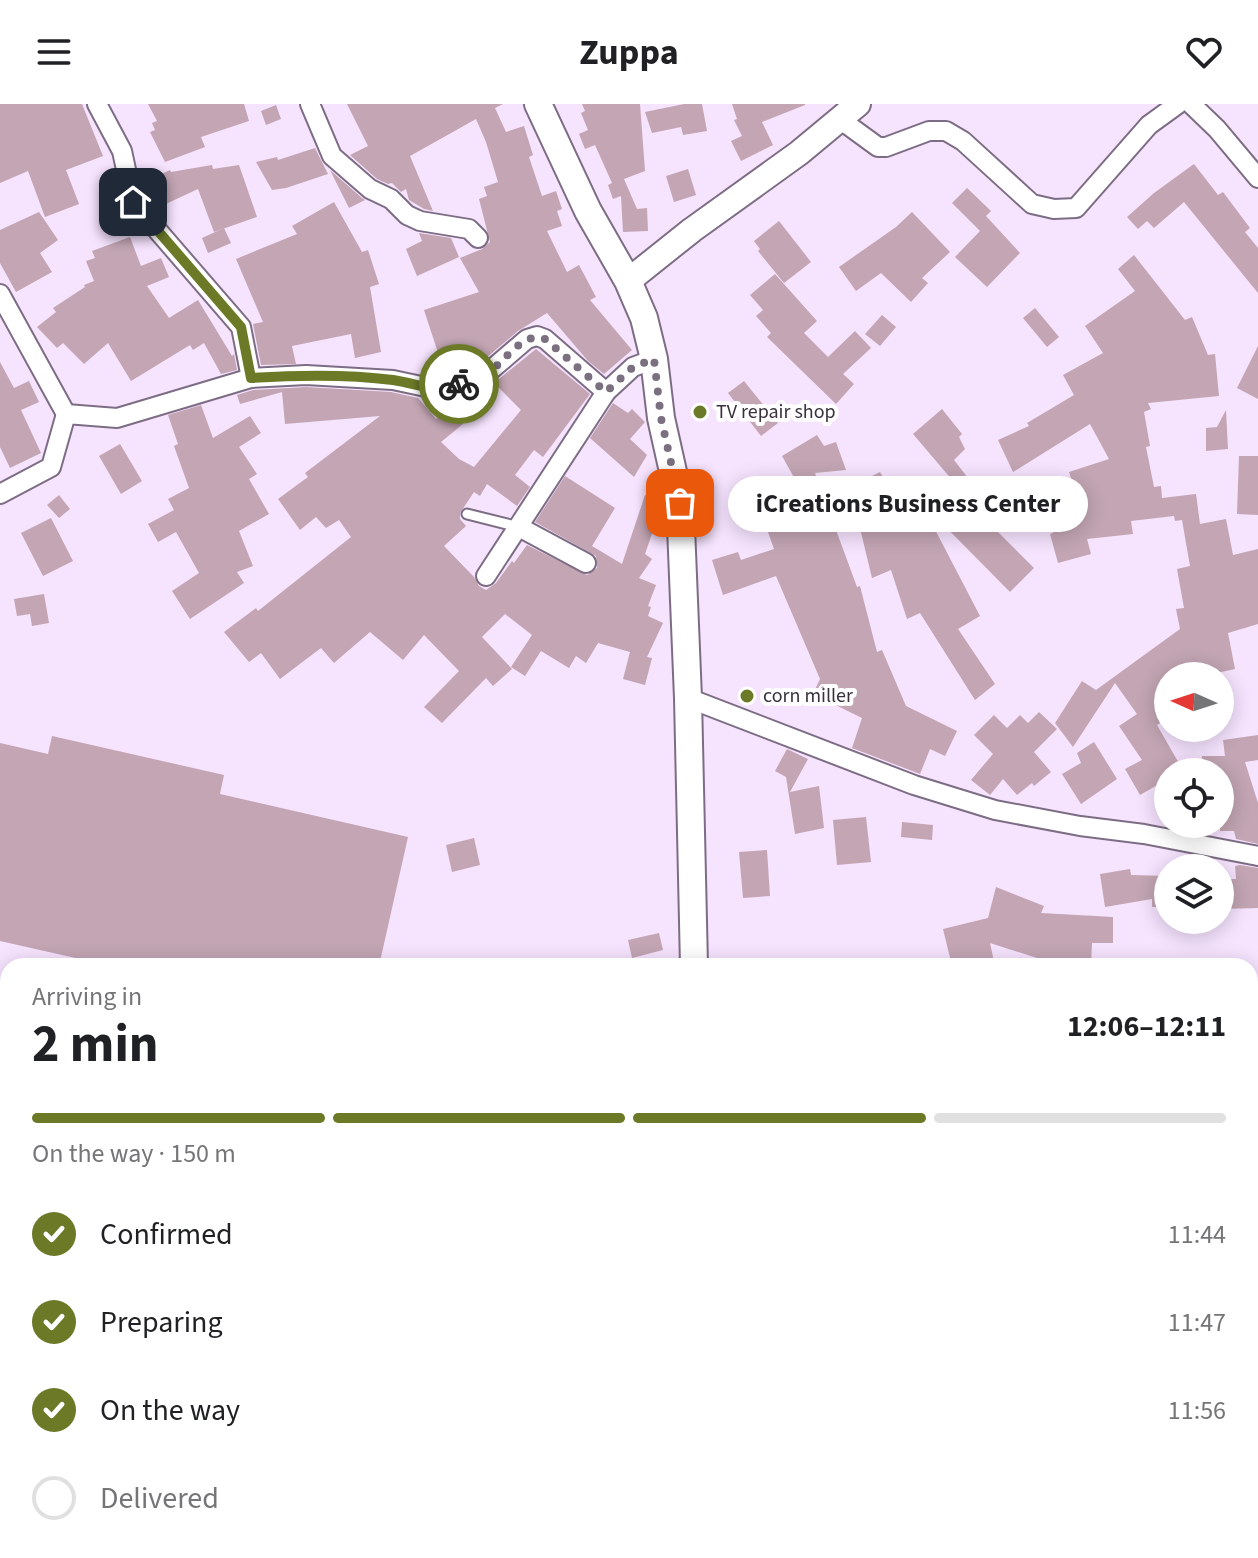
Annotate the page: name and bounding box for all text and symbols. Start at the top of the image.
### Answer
text: Zuppa [579,27,679,78]
icon: menu [32,30,76,74]
icon: heart [1182,30,1226,74]
pin [99,168,167,236]
icon: home [111,180,155,224]
courier [419,344,499,424]
icon: bike [437,362,481,406]
place label: TV repair shop [716,398,836,426]
marker: TV repair shop [691,403,709,421]
pin [646,469,714,537]
callout: iCreations Business Center [728,475,1088,531]
icon: bag [658,481,702,525]
text: iCreations Business Center [756,485,1060,522]
north arrow [1154,662,1234,742]
map controls [1154,662,1234,934]
place label: corn miller [763,682,853,710]
marker: corn miller [738,687,756,705]
button: locate [1154,758,1234,838]
button: layers [1154,854,1234,934]
text: Arriving in [32,978,142,1015]
text: 12:06–12:11 [1067,1005,1226,1048]
text: 2 min [32,1008,159,1082]
text: On the way · 150 m [32,1135,236,1172]
icon: check [32,1212,76,1256]
text: Confirmed [100,1213,233,1256]
text: 11:44 [1168,1216,1226,1253]
icon: check [32,1300,76,1344]
text: Preparing [100,1301,223,1344]
text: 11:47 [1168,1304,1226,1341]
icon: check [32,1388,76,1432]
text: On the way [100,1389,240,1432]
text: 11:56 [1168,1392,1226,1429]
text: Delivered [100,1477,219,1520]

